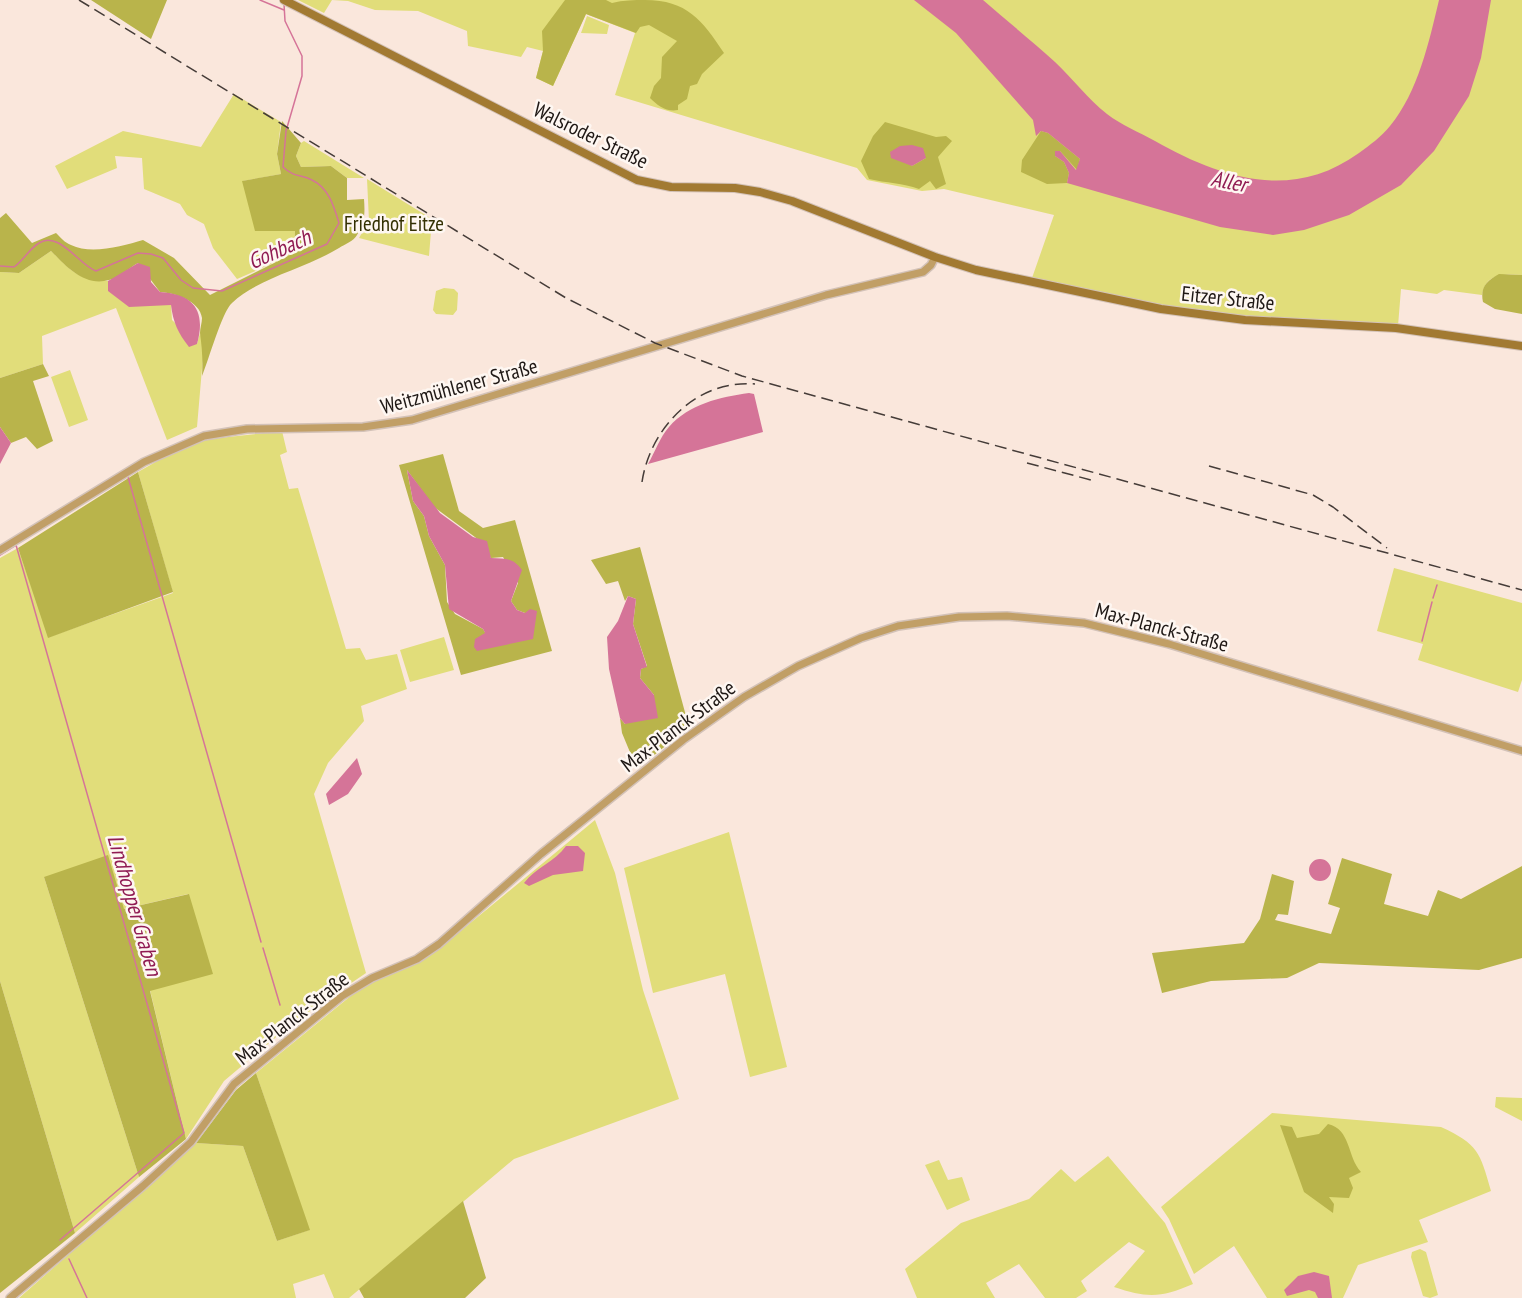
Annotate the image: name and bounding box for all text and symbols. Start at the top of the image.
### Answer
street label: Walsroder Straße [529,96,653,174]
water label: Aller [1209,164,1252,199]
park label: Friedhof Eitze [344,210,444,237]
water label: Gohbach [243,222,316,275]
street label: Eitzer Straße [1180,280,1276,316]
street label: Weitzmühlener Straße [378,352,540,420]
street label: Max-Planck-Straße [1093,596,1231,658]
street label: Max-Planck-Straße [615,674,741,778]
water label: Lindhopper Graben [102,831,169,980]
street label: Max-Planck-Straße [230,965,354,1071]

